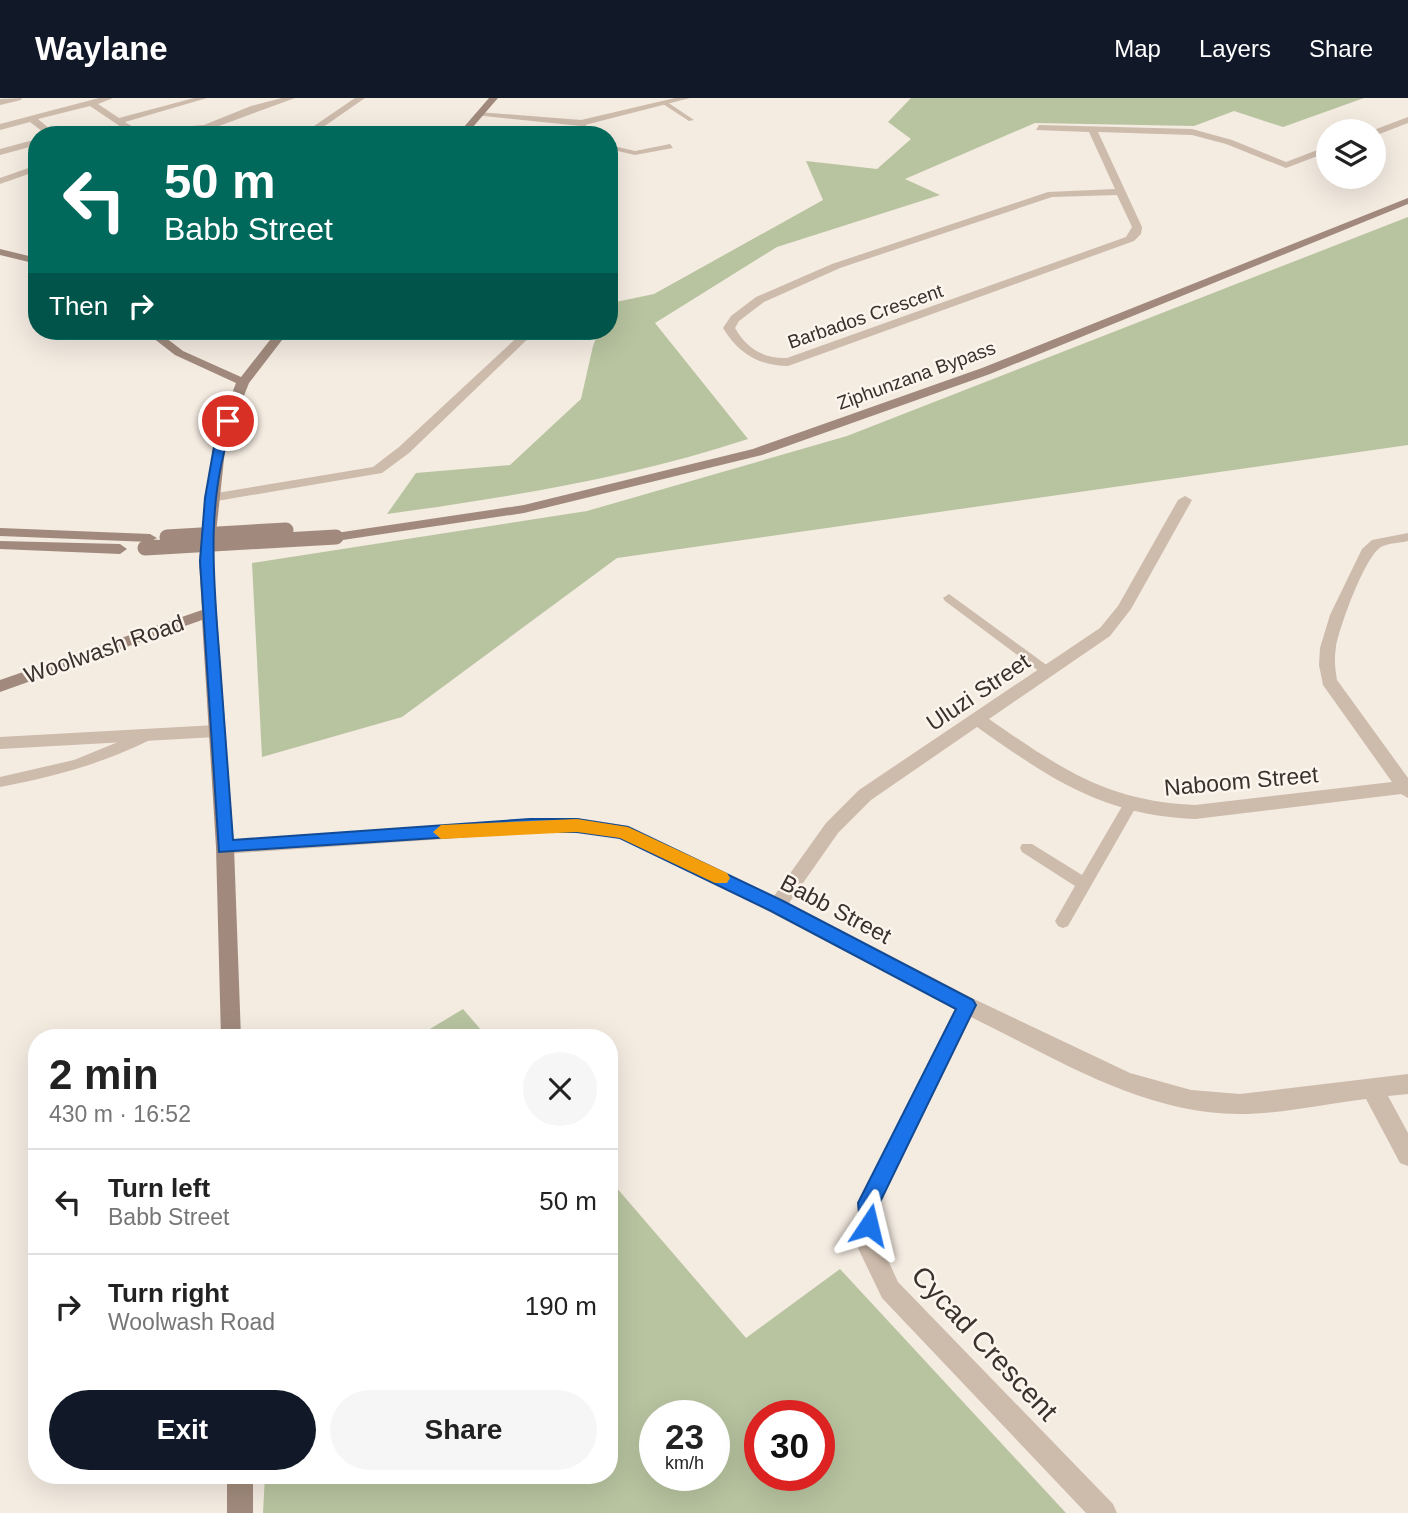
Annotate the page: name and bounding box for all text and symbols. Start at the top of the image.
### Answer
text: Waylane [35,30,168,67]
text: Map [1114,35,1161,62]
text: Layers [1199,35,1271,62]
text: Share [1309,35,1373,62]
map controls [1316,119,1386,189]
button: layers [1316,119,1386,189]
icon: left [49,154,140,245]
text: 50 m [164,154,276,208]
text: Babb Street [164,211,333,247]
street label: Barbados Crescent [785,280,946,353]
icon: right [122,287,160,325]
text: Then [49,291,108,321]
street label: Ziphunzana Bypass [834,337,998,414]
pin [198,391,258,451]
icon: arrive [209,402,247,440]
street label: Woolwash Road [21,610,187,688]
street label: Uluzi Street [921,648,1035,736]
street label: Naboom Street [1163,761,1320,801]
street label: Babb Street [776,869,896,949]
text: 2 min [49,1051,159,1098]
button: close [523,1052,597,1126]
text: 430 m · 16:52 [49,1101,191,1127]
text: Turn left [108,1173,210,1203]
icon: left [49,1183,87,1221]
text: 50 m [539,1186,597,1216]
position arrow [832,1188,906,1262]
text: Babb Street [108,1204,229,1230]
street label: Cycad Crescent [905,1260,1064,1427]
text: Turn right [108,1278,229,1308]
icon: right [49,1288,87,1326]
text: 190 m [525,1291,597,1321]
text: Woolwash Road [108,1309,275,1335]
button: Exit [49,1390,316,1470]
button: Share [330,1390,597,1470]
speed limit sign: 30 [744,1400,835,1491]
text: 23 [665,1417,704,1456]
text: km/h [665,1453,704,1473]

